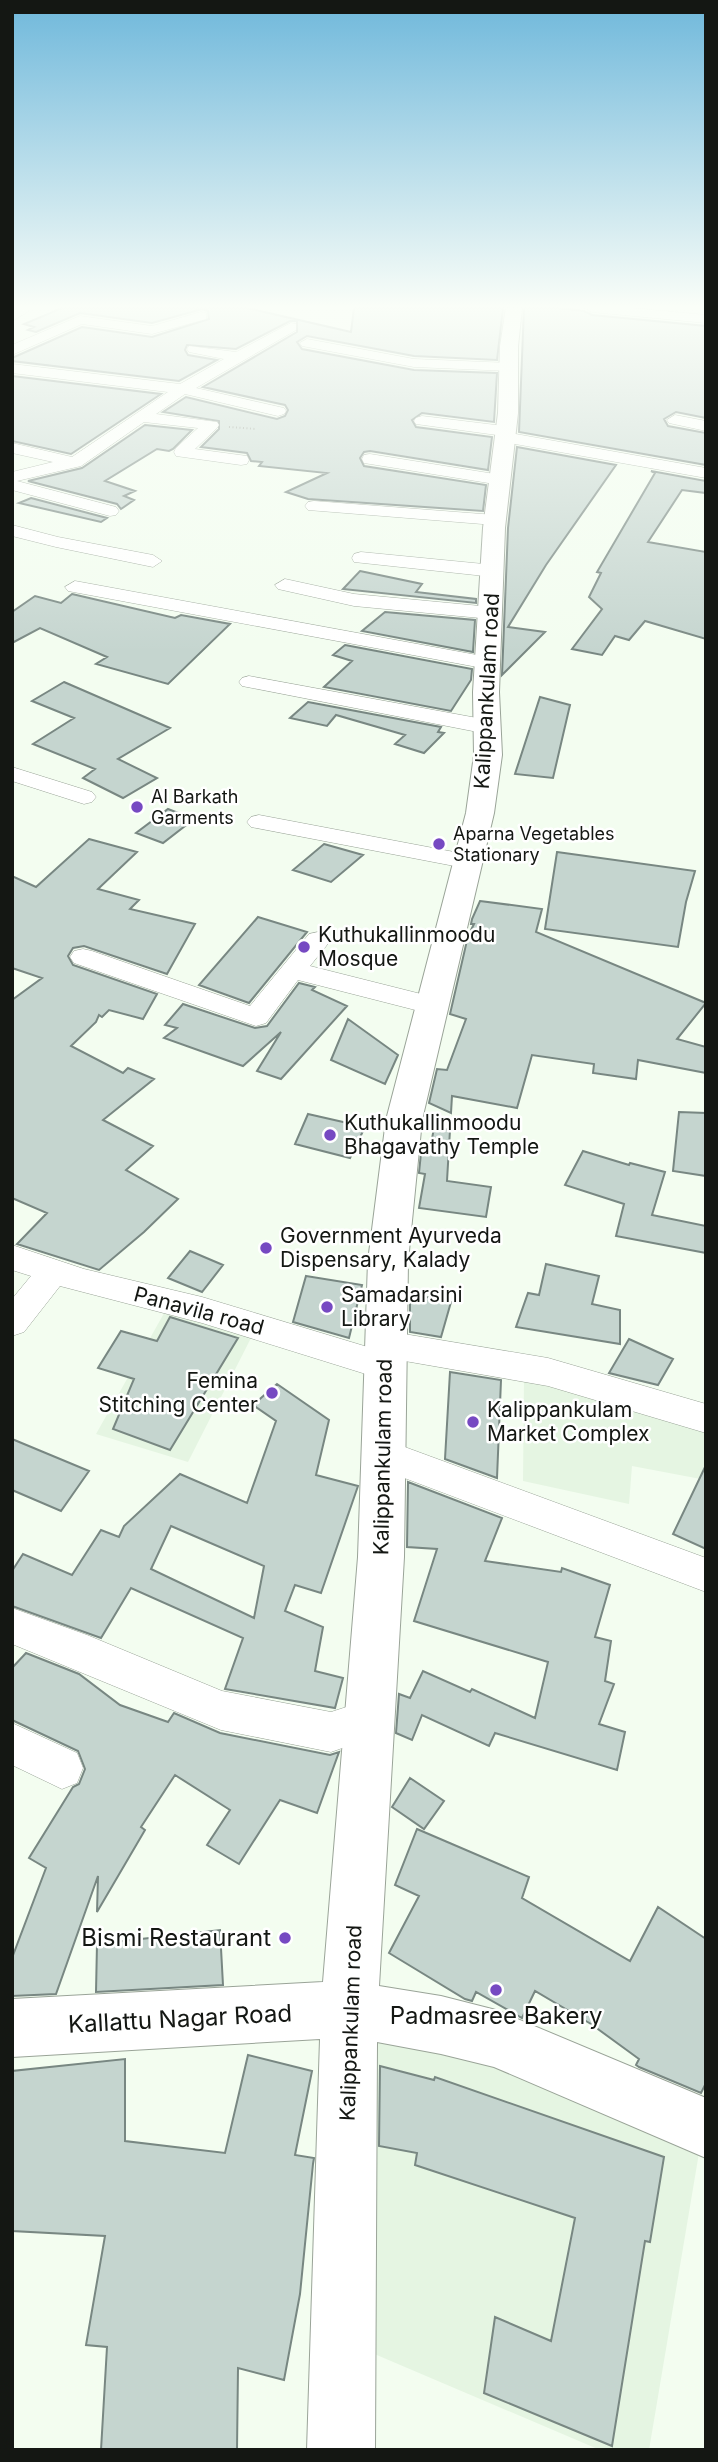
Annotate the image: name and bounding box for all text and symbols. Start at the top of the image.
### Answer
street label: Kalippankulam road [469,592,504,790]
place label: Al Barkath Garments [151,786,238,828]
marker: Al Barkath Garments [129,799,145,815]
place label: Aparna Vegetables Stationary [453,823,615,865]
marker: Aparna Vegetables Stationary [431,836,447,852]
place label: Kuthukallinmoodu Mosque [318,922,495,971]
marker: Kuthukallinmoodu Mosque [296,939,312,955]
place label: Kuthukallinmoodu Bhagavathy Temple [344,1110,539,1159]
marker: Kuthukallinmoodu Bhagavathy Temple [322,1127,338,1143]
place label: Government Ayurveda Dispensary, Kalady [280,1223,502,1272]
marker: Government Ayurveda Dispensary, Kalady [258,1240,274,1256]
street label: Panavila road [131,1281,267,1340]
place label: Samadarsini Library [341,1282,463,1331]
marker: Samadarsini Library [319,1299,335,1315]
street label: Kalippankulam road [368,1359,397,1555]
place label: Femina Stitching Center [98,1368,258,1417]
marker: Femina Stitching Center [264,1385,280,1401]
place label: Kalippankulam Market Complex [487,1397,650,1446]
marker: Kalippankulam Market Complex [465,1414,481,1430]
place label: Bismi Restaurant [81,1923,271,1952]
street label: Kalippankulam road [335,1924,366,2122]
marker: Bismi Restaurant [277,1930,293,1946]
marker: Padmasree Bakery [488,1982,504,1998]
street label: Kallattu Nagar Road [67,1998,293,2039]
place label: Padmasree Bakery [390,2001,602,2030]

